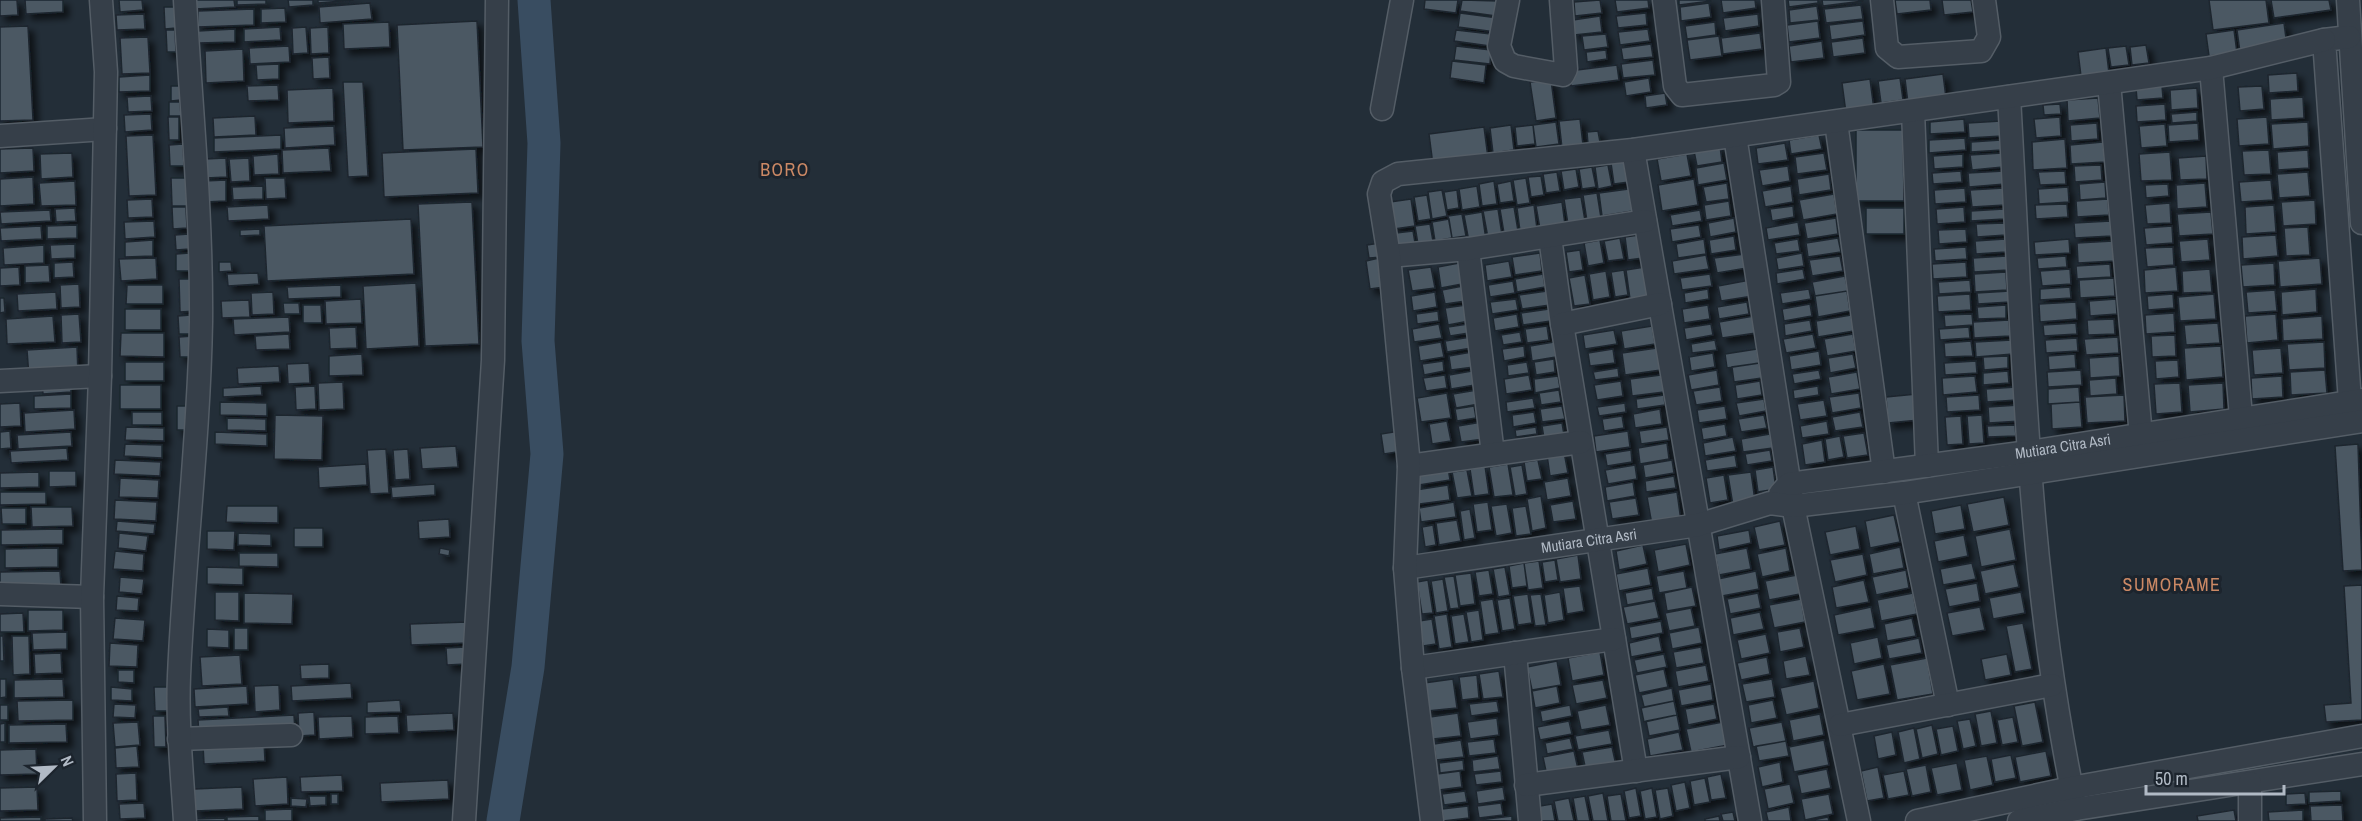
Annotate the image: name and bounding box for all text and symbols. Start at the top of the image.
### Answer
district label: BORO [760,157,810,182]
street label: Mutiara Citra Asri [2014,428,2112,464]
street label: Mutiara Citra Asri [1540,523,1638,558]
district label: SUMORAME [2123,572,2221,597]
north arrow [24,737,84,797]
text: N [56,752,80,770]
scale bar [2146,758,2284,796]
text: 50 m [2155,766,2188,791]

